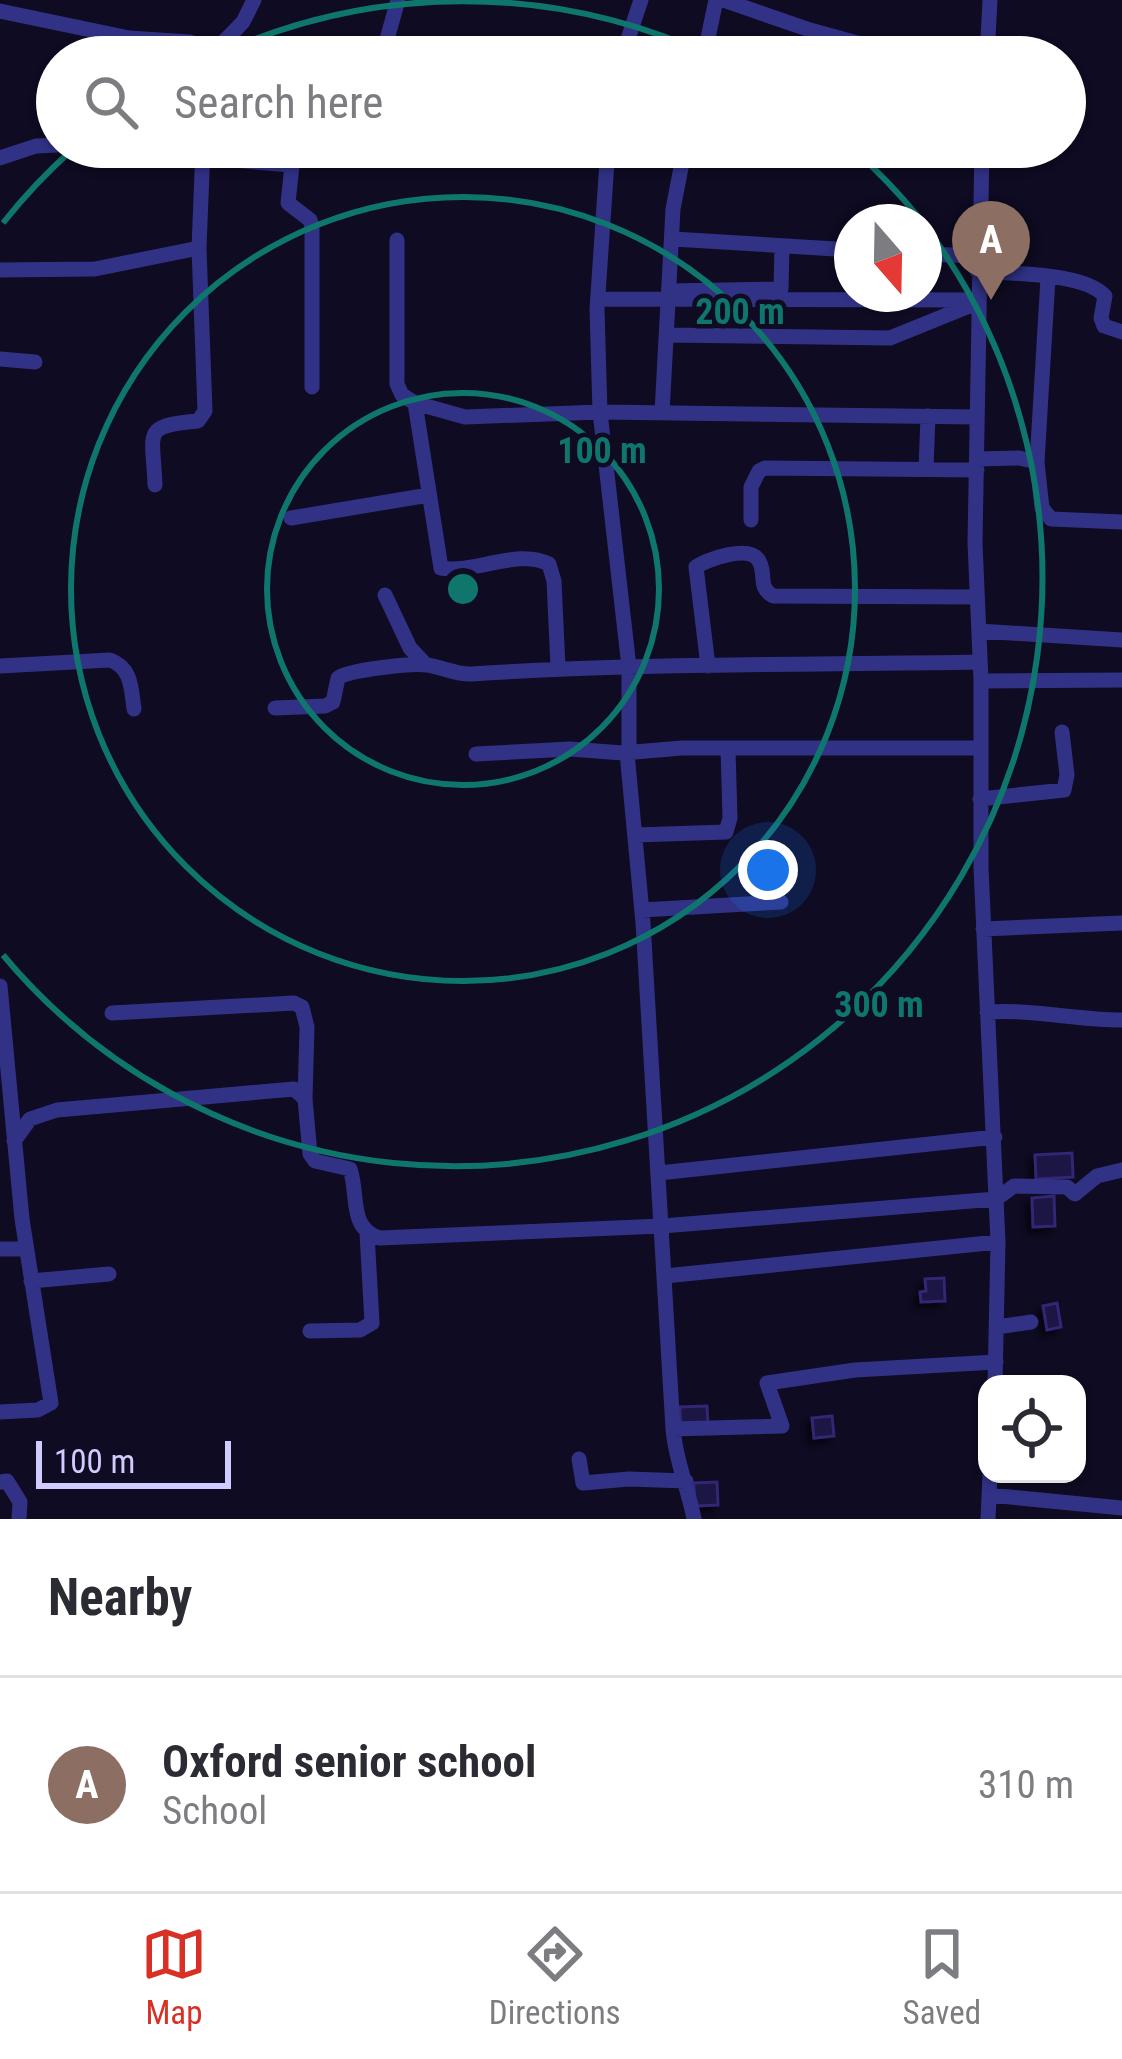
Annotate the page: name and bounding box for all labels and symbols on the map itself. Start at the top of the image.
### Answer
pin: A [952,201,1030,300]
north arrow [834,204,942,312]
text: 200 m [695,291,785,333]
text: 100 m [557,430,647,472]
centre of rings [442,568,484,610]
your location [738,840,798,900]
text: 300 m [834,984,924,1026]
scale bar [36,1435,231,1488]

